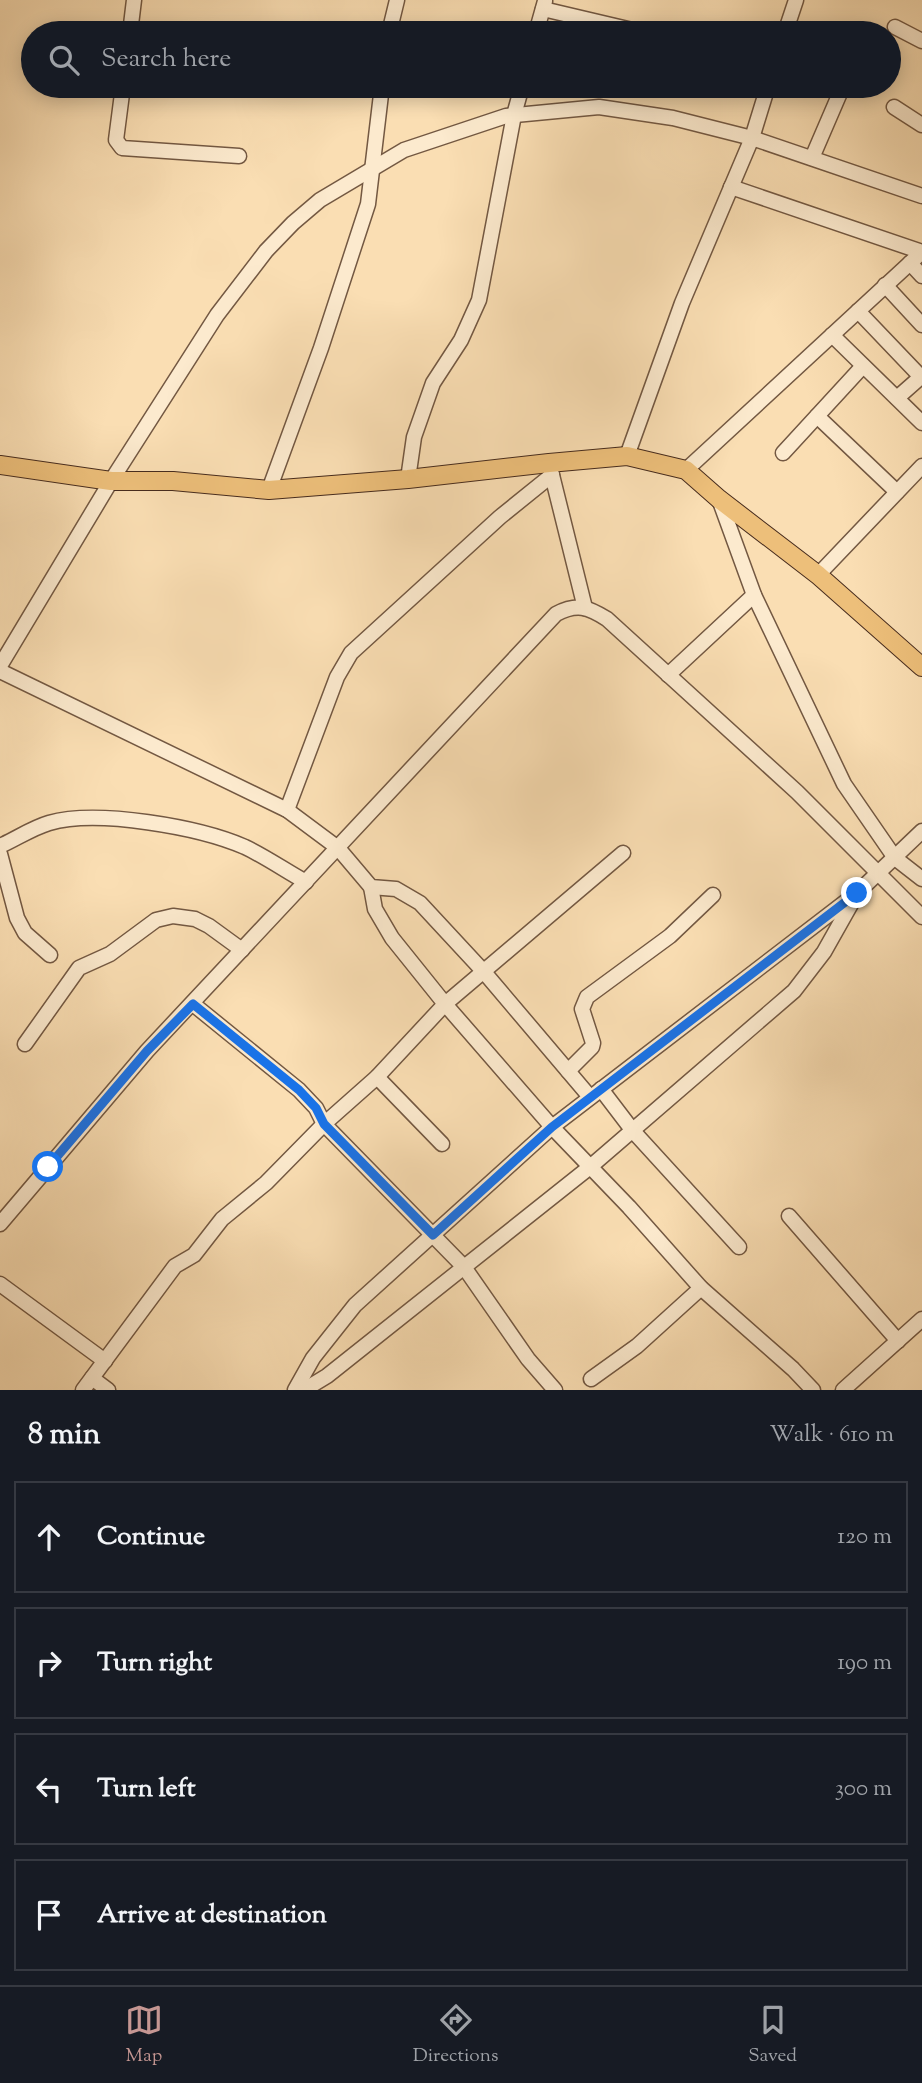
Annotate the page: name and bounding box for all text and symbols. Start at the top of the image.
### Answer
search box [21,21,901,98]
icon: search [45,41,83,79]
text: Search here [101,41,231,78]
route end [841,877,872,908]
route start [32,1151,63,1182]
text: 8 min [28,1414,100,1457]
text: Walk · 610 m [770,1419,894,1452]
icon: ahead [30,1518,68,1556]
text: Continue [97,1519,205,1556]
text: 120 m [837,1521,892,1554]
icon: right [30,1644,68,1682]
text: Turn right [97,1645,212,1682]
text: 190 m [837,1647,892,1680]
icon: left [30,1770,68,1808]
text: Turn left [97,1771,196,1808]
text: 300 m [835,1773,892,1806]
icon: arrive [30,1896,68,1934]
text: Arrive at destination [97,1897,327,1934]
tab: Map [125,2001,163,2070]
tab: Directions [413,2001,498,2070]
tab: Saved [748,2001,797,2070]

